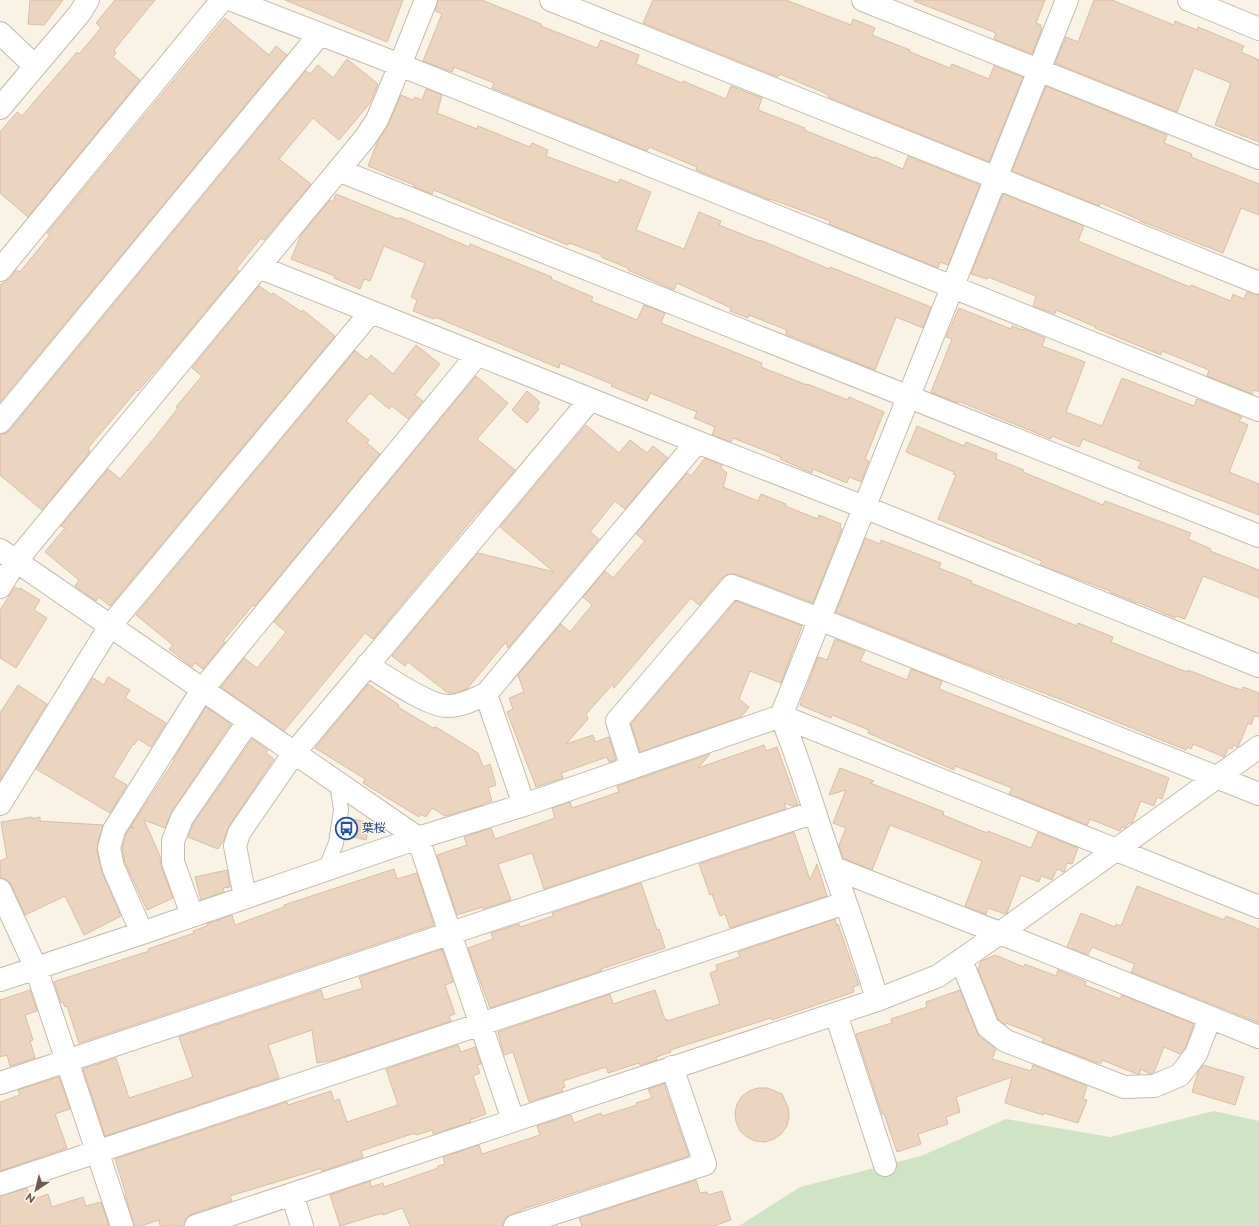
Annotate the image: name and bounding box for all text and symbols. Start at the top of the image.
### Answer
bus stop icon: 葉桜 [334,815,360,841]
place label: 葉桜 [362,820,386,835]
north arrow [16,1170,56,1210]
text: N [23,1190,38,1206]

